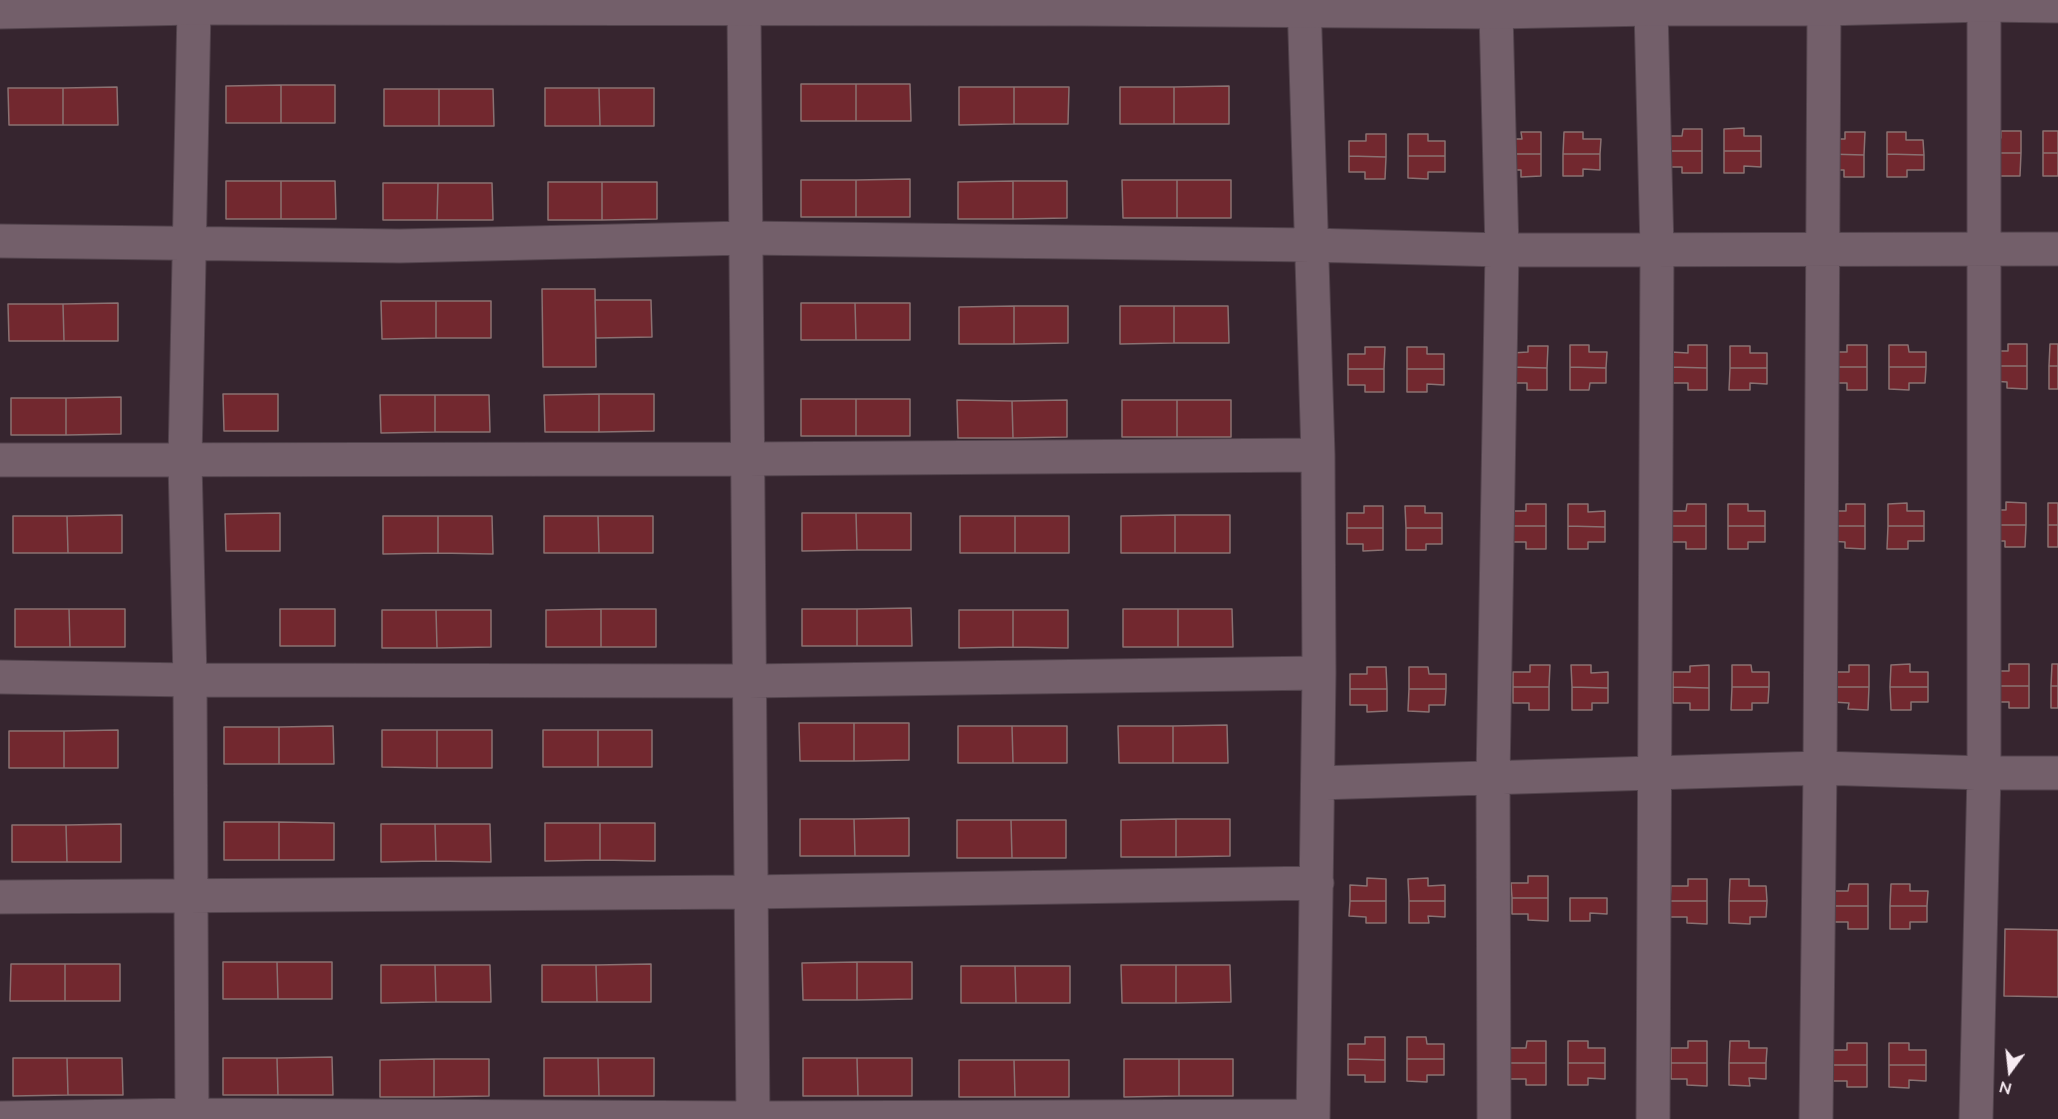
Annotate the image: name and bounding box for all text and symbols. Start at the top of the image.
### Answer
north arrow [1980,1041,2040,1101]
text: N [1997,1077,2014,1100]

